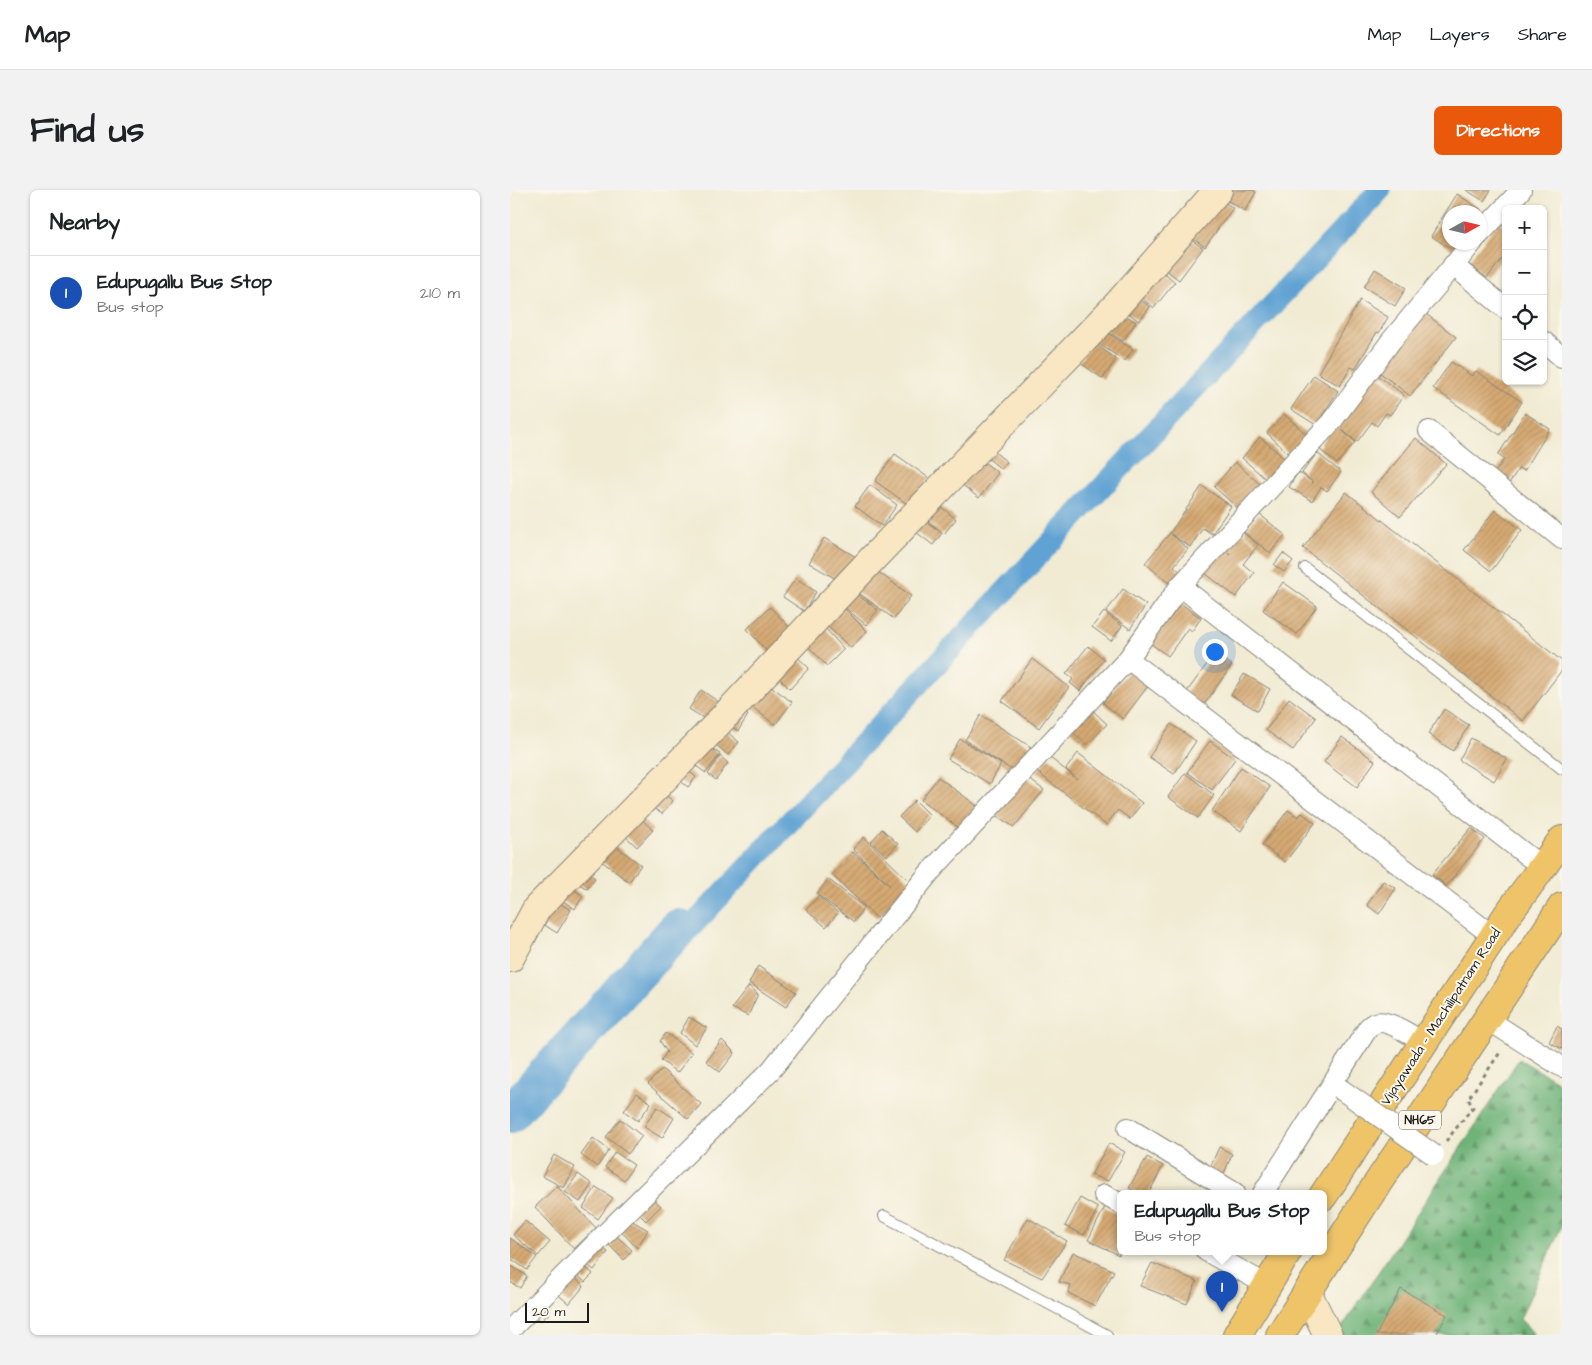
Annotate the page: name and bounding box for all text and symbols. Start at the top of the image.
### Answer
text: Map [25,18,70,52]
text: Map [1367,22,1401,47]
text: Layers [1429,22,1490,47]
text: Share [1518,22,1567,47]
text: Find us [30,106,144,155]
button: Directions [1434,106,1562,155]
north arrow [1442,205,1487,250]
map controls [1502,205,1547,385]
button: + [1502,205,1547,250]
text: Nearby [50,208,120,237]
button: − [1502,250,1547,295]
text: Edupugallu Bus Stop [97,269,272,296]
text: 1 [65,282,67,304]
text: 210 m [420,282,460,304]
button: locate [1502,295,1547,340]
text: Bus stop [97,296,163,318]
button: layers [1502,340,1547,385]
your location [1202,639,1228,665]
street label: Vijayawada - Machilipatnam Road [1376,924,1506,1110]
road number: NH65 [1399,1110,1441,1130]
popup [1117,1190,1327,1255]
text: Edupugallu Bus Stop [1134,1198,1310,1225]
text: Bus stop [1134,1225,1201,1247]
pin: 1 [1206,1271,1238,1312]
scale bar [525,1300,589,1323]
text: 20 m [532,1302,565,1322]

